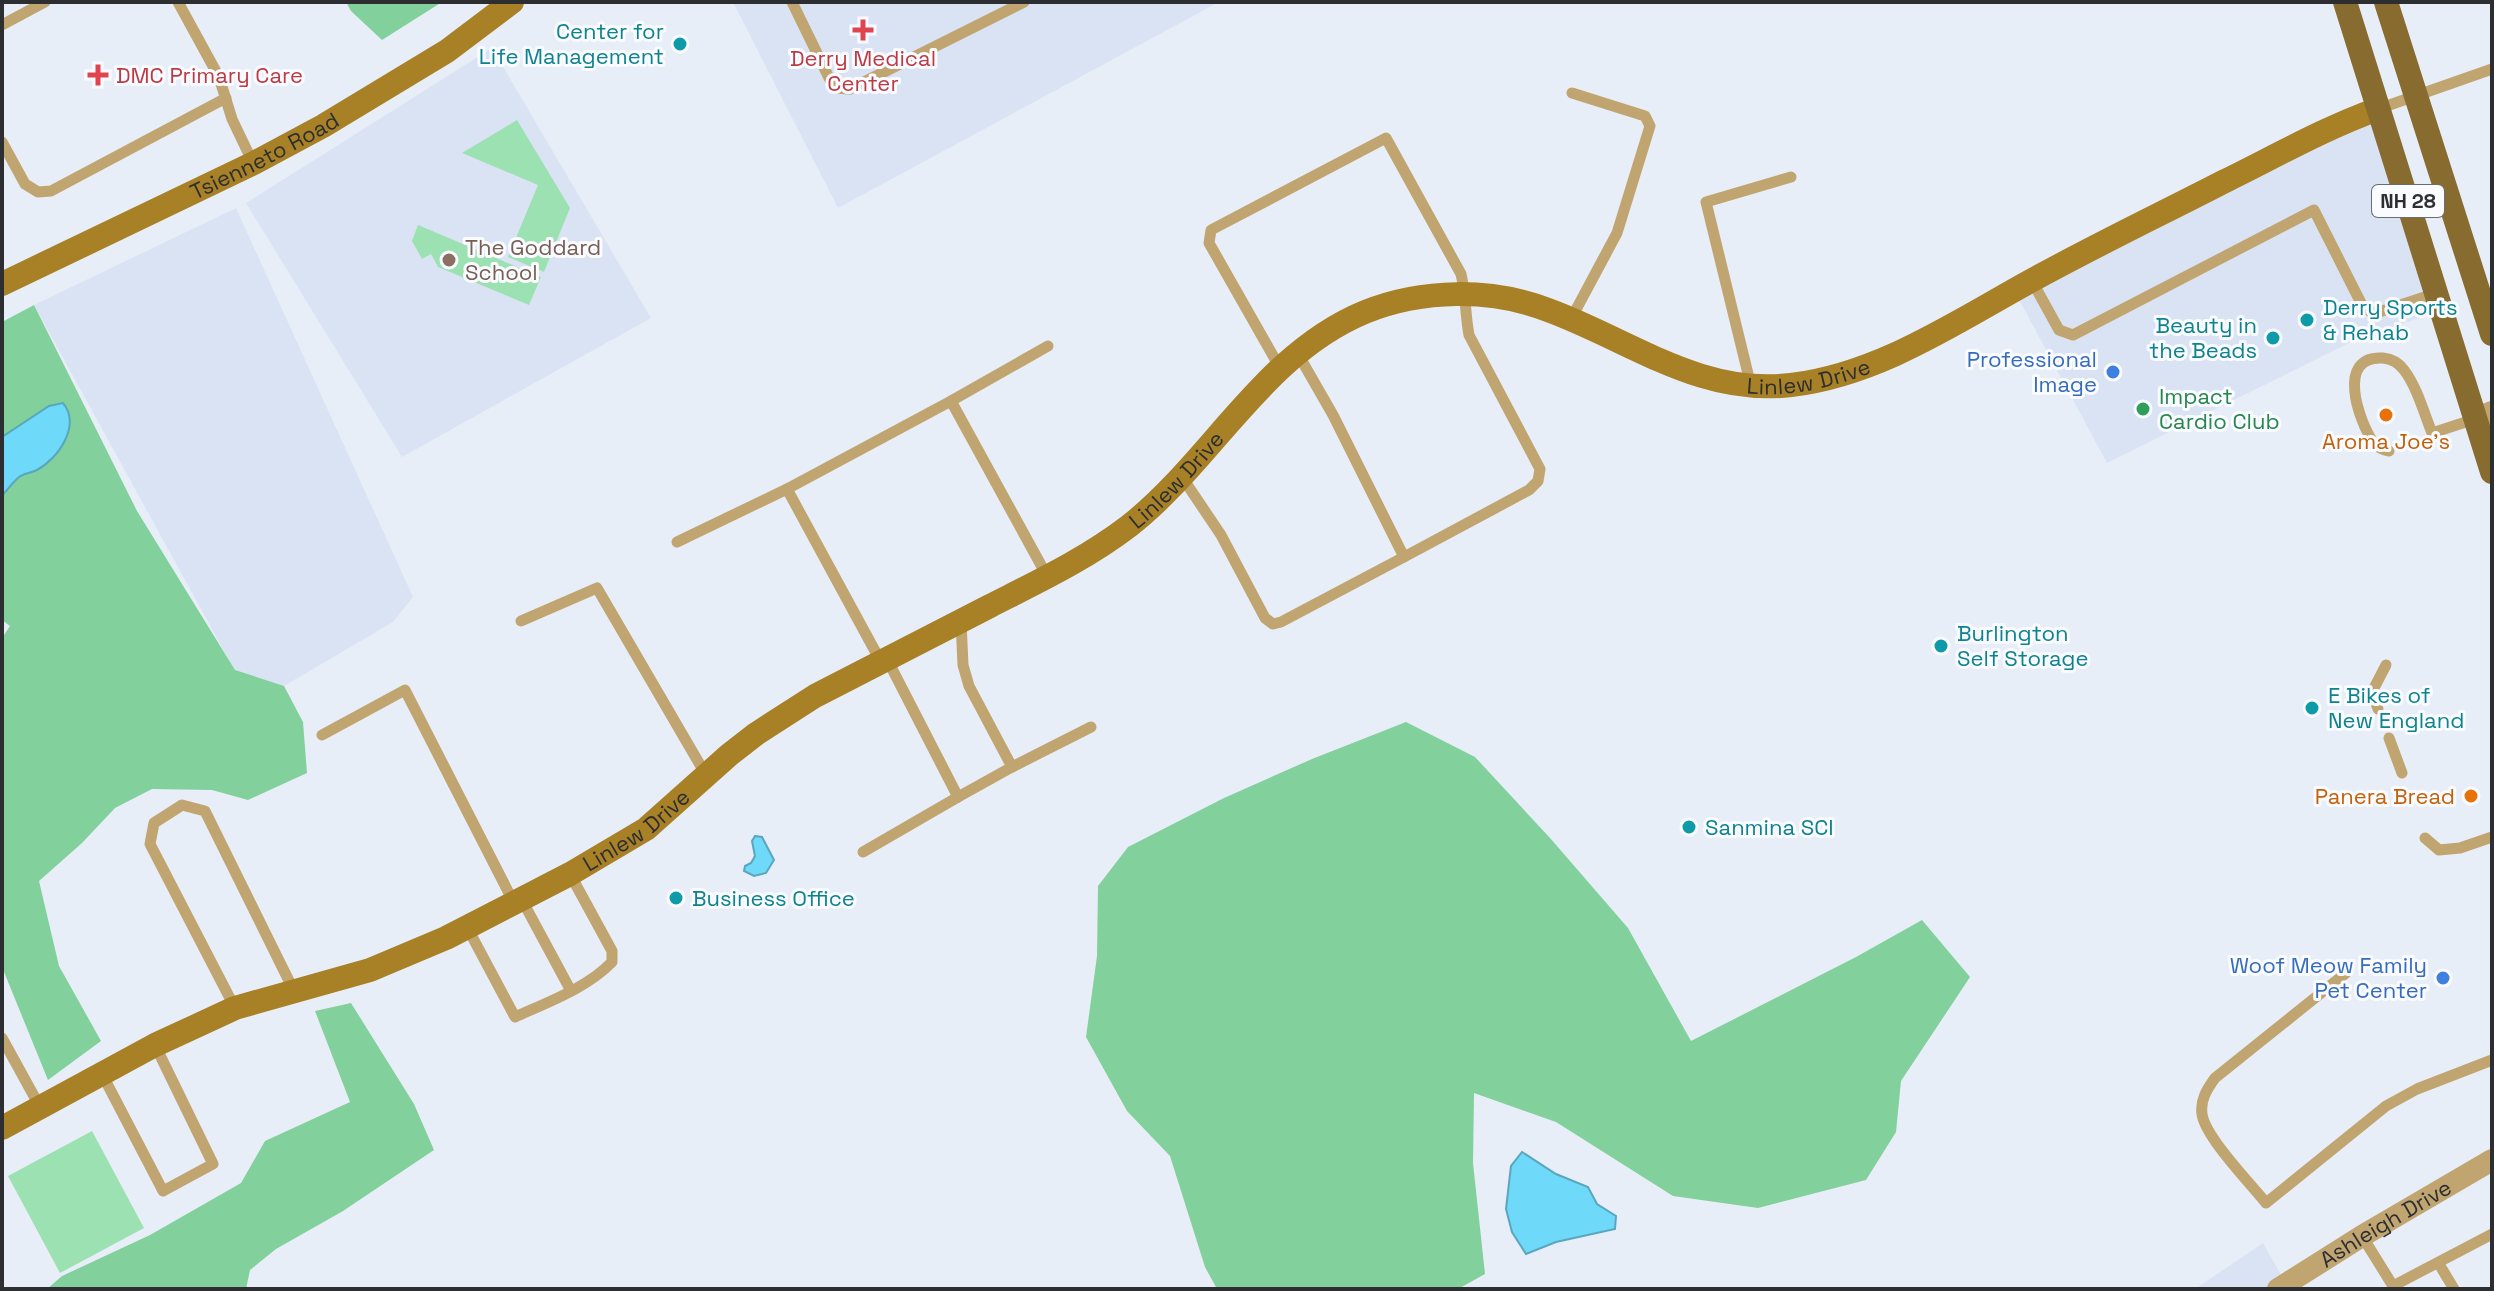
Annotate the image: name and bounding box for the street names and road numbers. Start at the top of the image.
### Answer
street label: Tsienneto Road [185,106,344,206]
road number: NH 28 [2372,185,2444,217]
street label: Linlew Drive [1746,352,1874,400]
street label: Linlew Drive [1123,425,1230,535]
street label: Linlew Drive [577,783,695,877]
street label: Ashleigh Drive [2314,1173,2456,1273]

